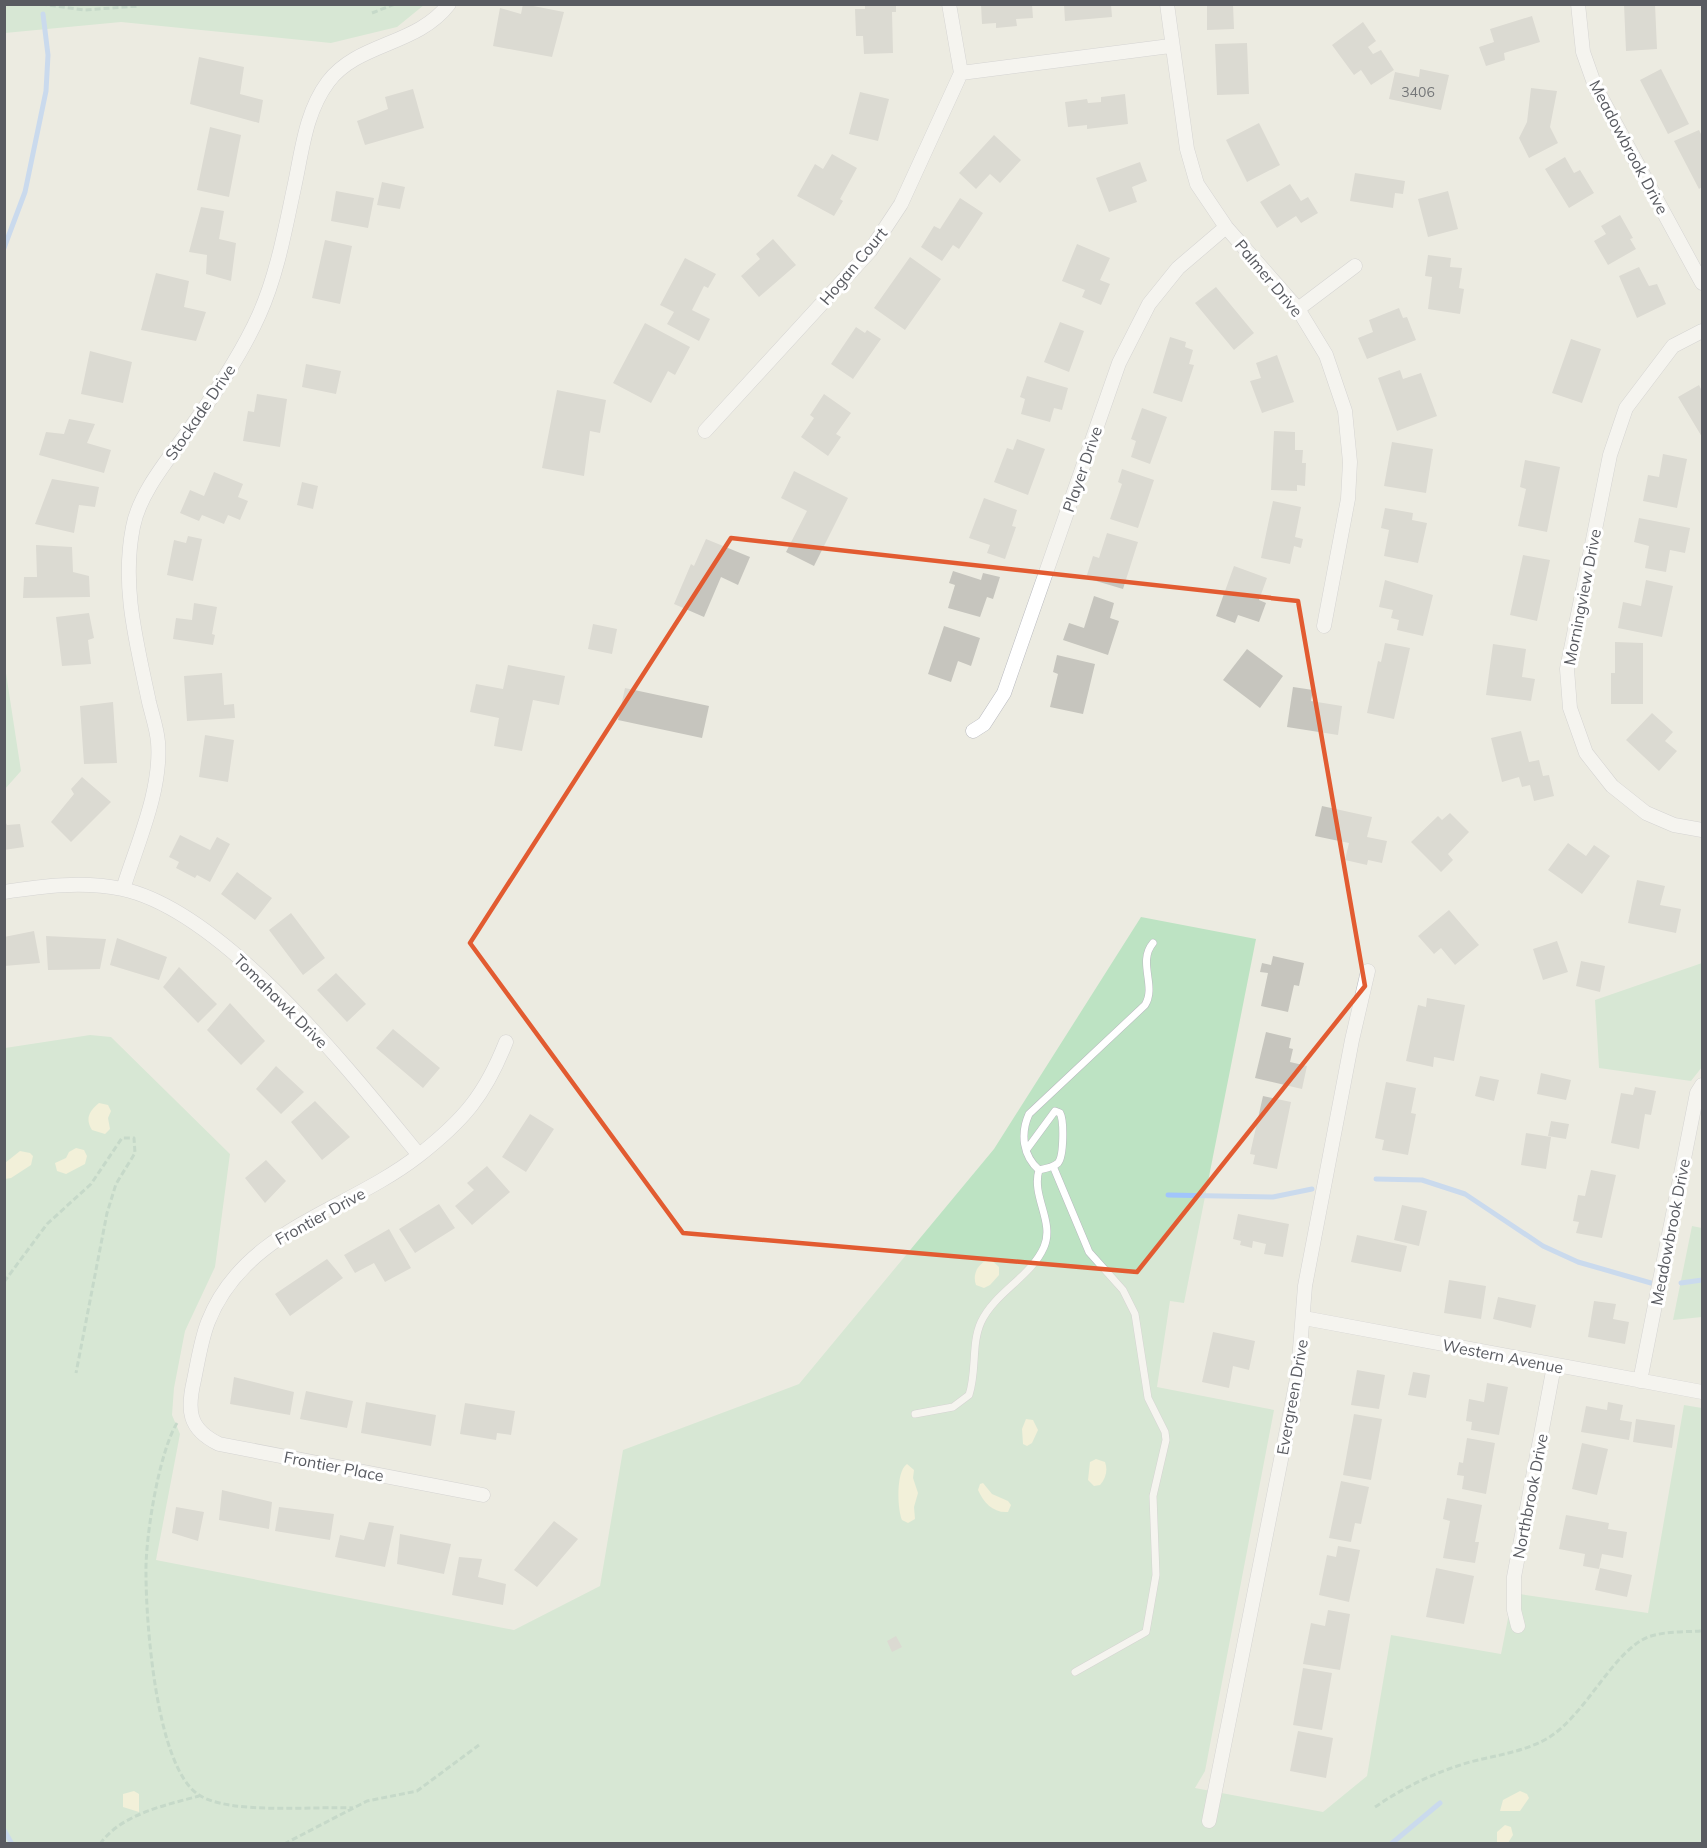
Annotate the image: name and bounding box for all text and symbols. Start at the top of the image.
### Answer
street label: Meadowbrook Drive [1585,76,1673,218]
house number: 3406 [1401,83,1435,101]
street label: Hogan Court [815,223,891,309]
street label: Palmer Drive [1231,235,1307,321]
street label: Stockade Drive [161,360,239,464]
street label: Player Drive [1058,423,1106,515]
street label: Morningview Drive [1559,527,1605,667]
street label: Tomahawk Drive [230,950,332,1052]
street label: Meadowbrook Drive [1646,1157,1694,1307]
street label: Frontier Drive [272,1183,368,1249]
street label: Western Avenue [1441,1334,1565,1378]
street label: Evergreen Drive [1272,1338,1312,1456]
street label: Northbrook Drive [1508,1432,1552,1560]
street label: Frontier Place [282,1447,386,1485]

